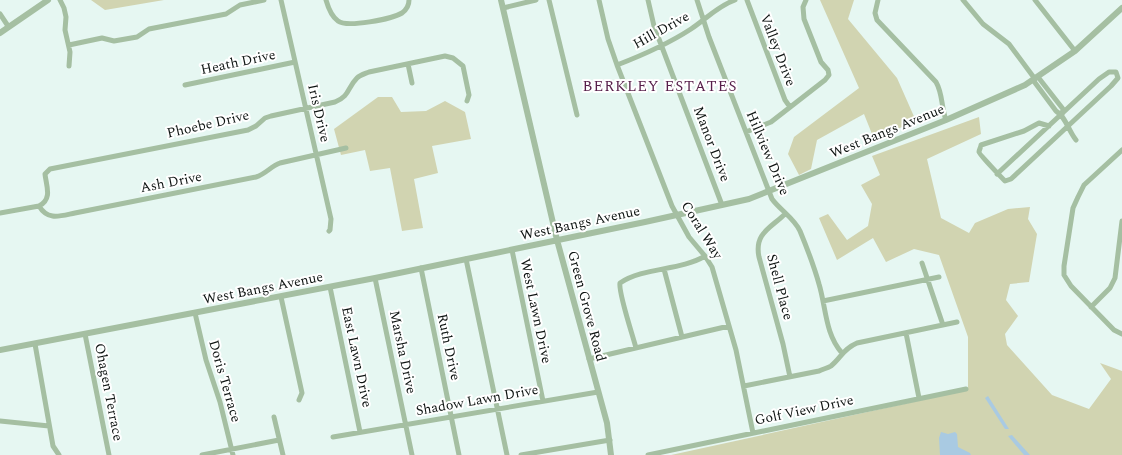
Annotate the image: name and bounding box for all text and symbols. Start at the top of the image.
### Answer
street label: Hill Drive [629,6,693,54]
street label: Valley Drive [755,11,801,89]
street label: Heath Drive [199,44,278,80]
district label: BERKLEY ESTATES [583,75,737,98]
street label: Iris Drive [302,82,336,144]
street label: West Bangs Avenue [827,98,948,164]
street label: Manor Drive [688,103,736,185]
street label: Phoebe Drive [165,104,251,144]
street label: Hillview Drive [741,107,795,199]
street label: Ash Drive [138,166,204,198]
street label: Coral Way [676,197,729,264]
street label: West Bangs Avenue [518,200,642,246]
street label: Green Grove Road [562,248,612,364]
street label: Shell Place [761,252,799,323]
street label: West Lawn Drive [515,257,557,366]
street label: West Bangs Avenue [201,266,325,310]
street label: East Lawn Drive [336,305,378,410]
street label: Marsha Drive [384,308,422,396]
street label: Ruth Drive [432,312,466,383]
street label: Doris Terrace [203,337,247,425]
street label: Ohagen Terrace [89,341,129,443]
street label: Shadow Lawn Drive [414,379,540,421]
street label: Golf View Drive [753,389,856,431]

